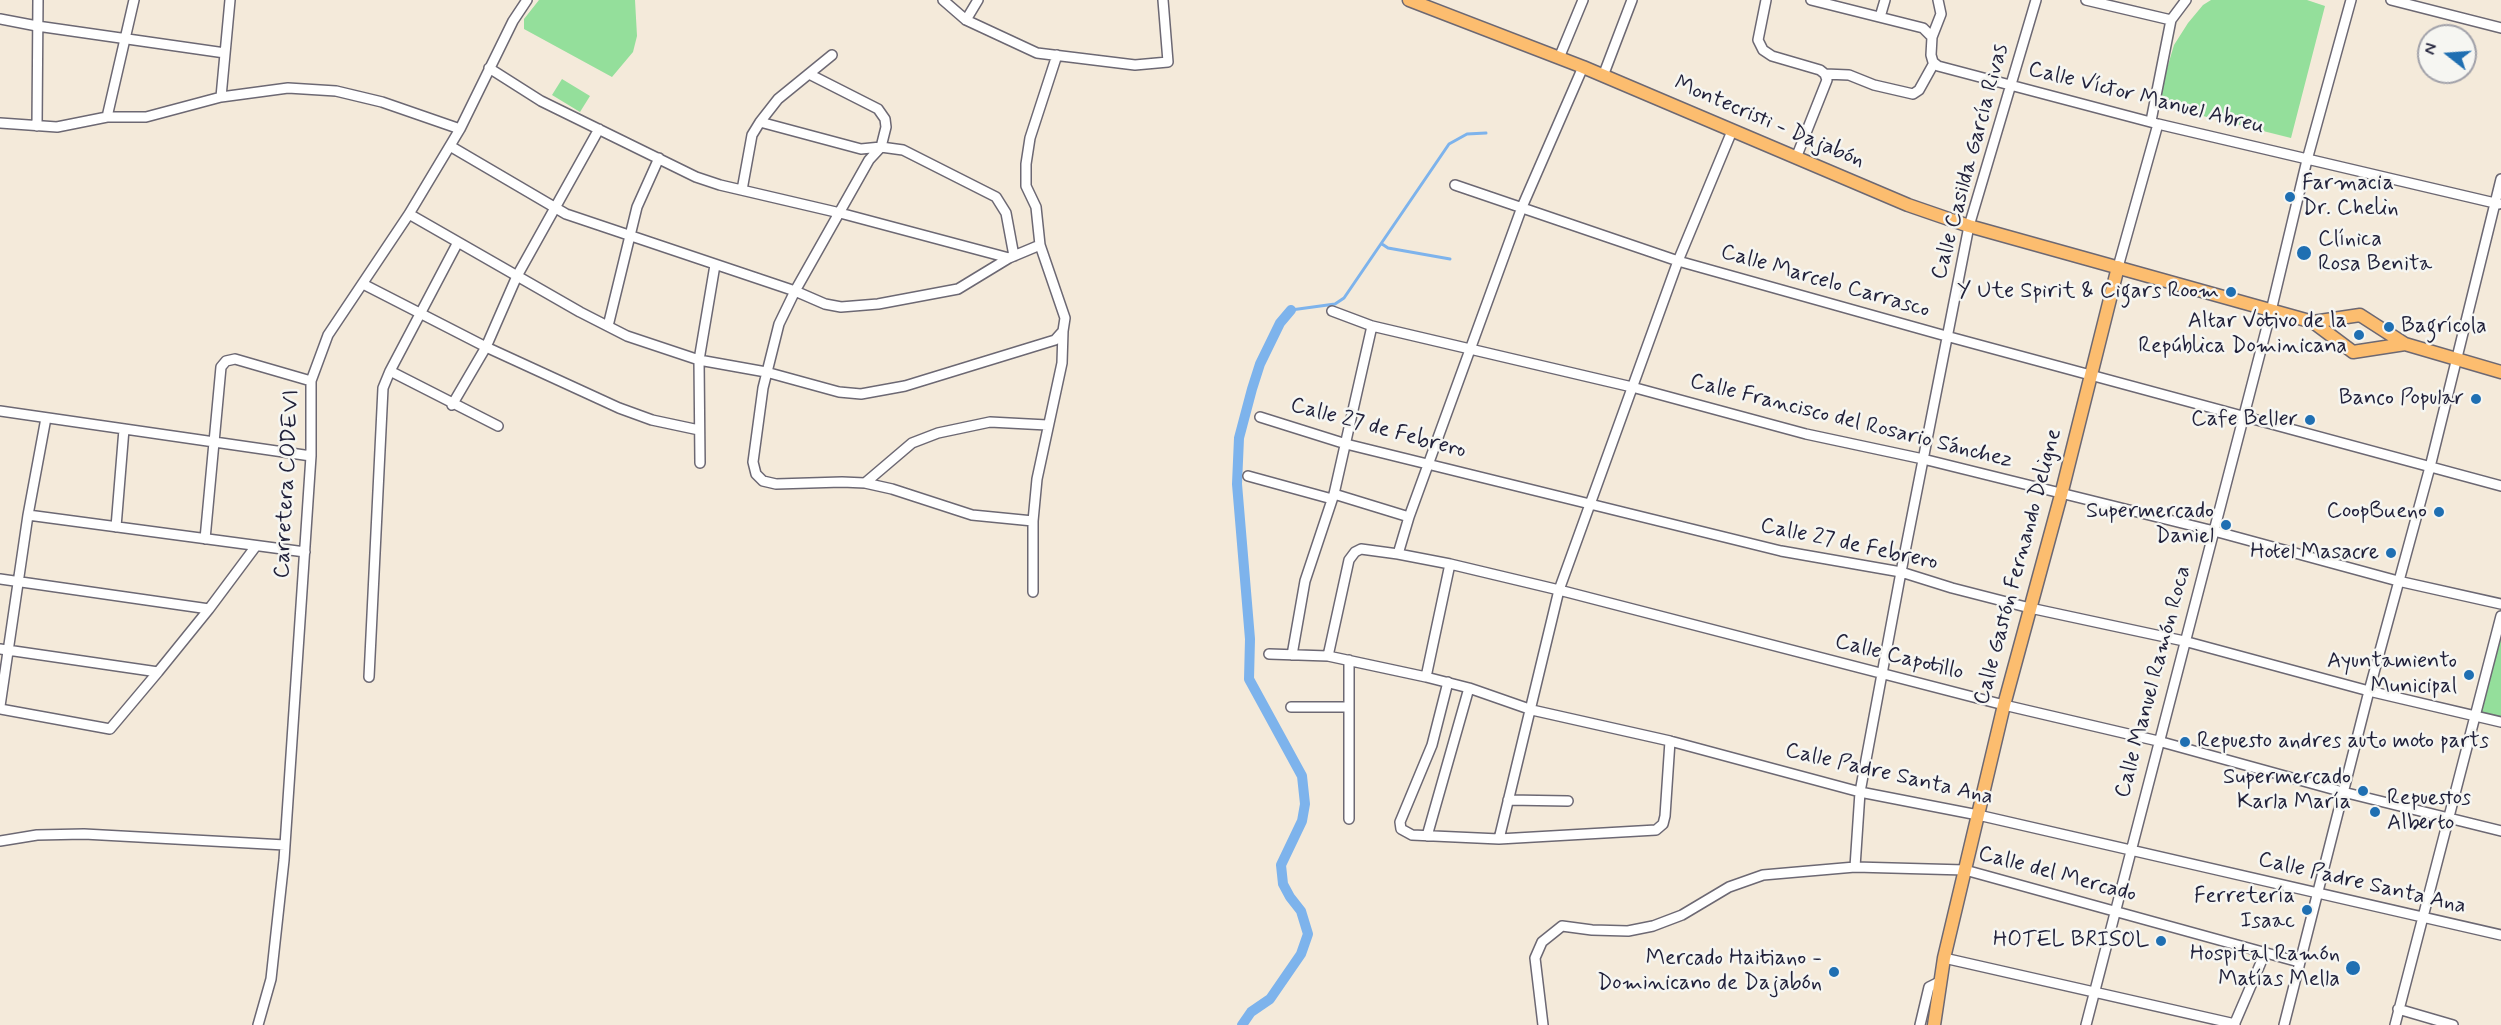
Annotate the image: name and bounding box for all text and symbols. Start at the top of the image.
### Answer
north arrow [2417,24,2477,84]
street label: Calle Casilda García Rivas [1927,41,2015,283]
text: N [2420,41,2443,57]
street label: Calle Víctor Manuel Abreu [2025,57,2267,141]
street label: Montecristi - Dajabón [1670,71,1868,175]
place label: Farmacia Dr. Chelin [2302,171,2399,222]
marker: Farmacia Dr. Chelin [2283,190,2297,204]
place label: Clínica Rosa Benita [2318,227,2432,278]
street label: Calle Marcelo Carrasco [1717,240,1933,324]
marker: Clínica Rosa Benita [2295,244,2313,262]
place label: Y Ute Spirit & Cigars Room [1957,279,2219,305]
marker: Y Ute Spirit & Cigars Room [2224,285,2238,299]
place label: Altar Votivo de la República Dominicana [2138,309,2347,360]
place label: Bagrícola [2401,314,2487,340]
marker: Bagrícola [2382,320,2396,334]
marker: Altar Votivo de la República Dominicana [2352,328,2366,342]
street label: Calle Francisco del Rosario Sánchez [1687,369,2015,475]
place label: Banco Popular [2339,386,2464,412]
street label: Carretera CODEVI [270,389,306,579]
marker: Banco Popular [2469,392,2483,406]
street label: Calle 27 de Febrero [1287,393,1469,465]
place label: Cafe Beller [2191,407,2298,433]
marker: Cafe Beller [2303,413,2317,427]
street label: Calle Gastón Fernando Deligne [1969,426,2069,708]
place label: Supermercado Daniel [2086,499,2214,550]
place label: CoopBueno [2326,499,2427,525]
marker: CoopBueno [2432,505,2446,519]
street label: Calle 27 de Febrero [1758,513,1940,577]
marker: Supermercado Daniel [2219,518,2233,532]
place label: Hotel Masacre [2250,540,2379,566]
marker: Hotel Masacre [2384,546,2398,560]
street label: Calle Manuel Ramón Roca [2110,563,2198,801]
street label: Calle Capotillo [1832,629,1966,687]
place label: Ayuntamiento Municipal [2327,649,2457,700]
marker: Ayuntamiento Municipal [2462,668,2476,682]
place label: Repuesto andres auto moto parts [2197,729,2489,755]
marker: Repuesto andres auto moto parts [2178,735,2192,749]
street label: Calle Padre Santa Ana [1782,738,1996,812]
place label: Supermercado Karla María [2223,765,2351,816]
marker: Supermercado Karla María [2356,784,2370,798]
place label: Repuestos Alberto [2387,786,2471,837]
marker: Repuestos Alberto [2368,805,2382,819]
street label: Calle del Mercado [1975,841,2139,909]
street label: Calle Padre Santa Ana [2255,847,2469,921]
place label: Ferretería Isaac [2194,884,2295,936]
marker: Ferretería Isaac [2300,903,2314,917]
place label: HOTEL BRISOL [1993,928,2149,954]
marker: HOTEL BRISOL [2154,934,2168,948]
place label: Hospital Ramón Matías Mella [2190,942,2340,993]
place label: Mercado Haitiano - Dominicano de Dajabón [1597,946,1822,998]
marker: Hospital Ramón Matías Mella [2344,959,2362,977]
marker: Mercado Haitiano - Dominicano de Dajabón [1827,965,1841,979]

